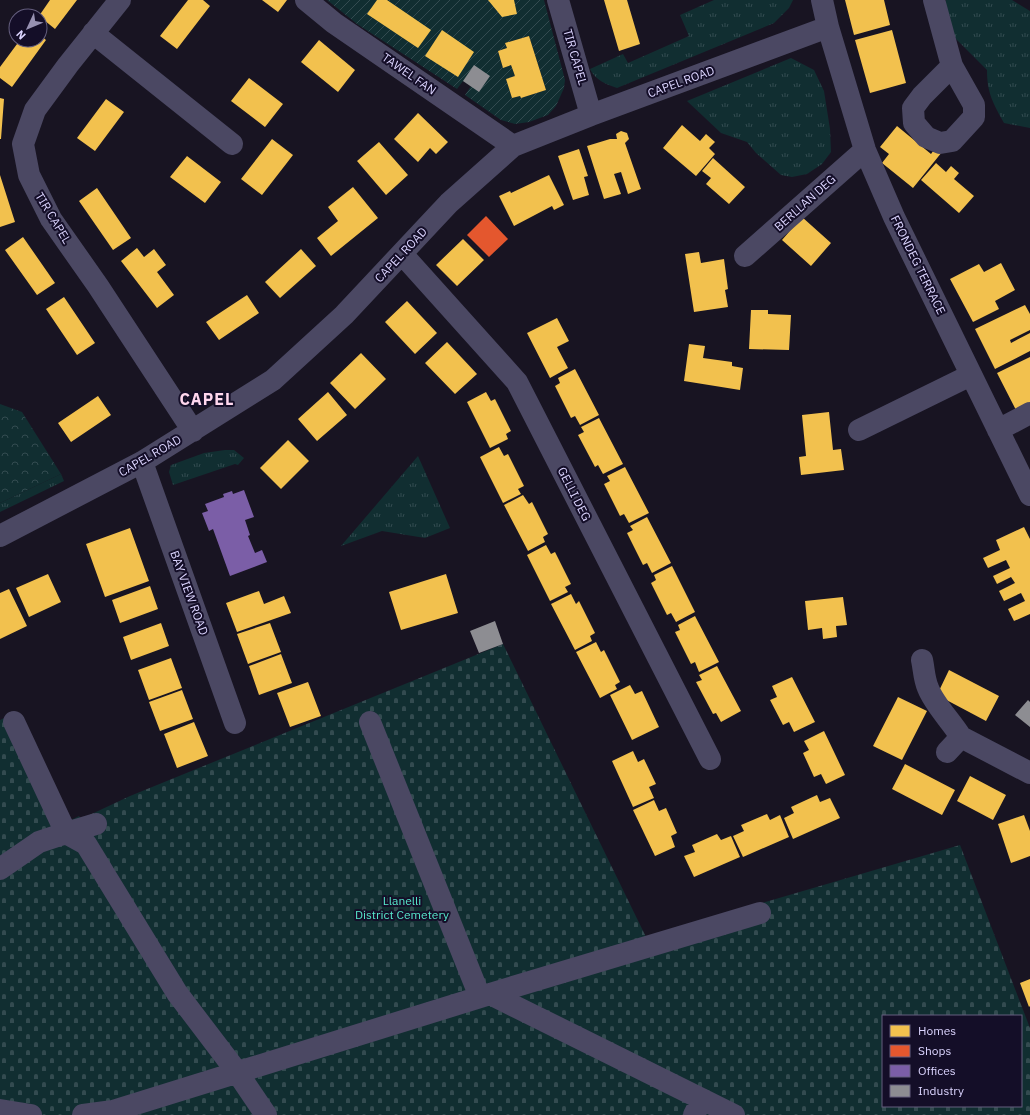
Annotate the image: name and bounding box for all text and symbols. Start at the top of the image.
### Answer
north arrow [8,8,48,48]
text: N [13,27,29,43]
street label: TIR CAPEL [560,27,591,87]
street label: TAWEL FAN [379,49,439,98]
street label: CAPEL ROAD [645,63,716,101]
street label: BERLLAN DEG [771,171,838,234]
street label: TIR CAPEL [32,189,75,246]
street label: FRONDEG TERRACE [888,213,949,317]
street label: CAPEL ROAD [371,224,430,285]
district label: CAPEL [180,389,234,409]
street label: CAPEL ROAD [116,432,184,480]
street label: GELLI DEG [555,464,594,523]
street label: BAY VIEW ROAD [167,548,212,637]
park label: Llanelli District Cemetery [355,893,449,922]
legend [882,1015,1022,1107]
text: Homes [918,1023,956,1038]
text: Shops [918,1043,951,1058]
text: Offices [918,1063,956,1078]
text: Industry [918,1083,964,1098]

